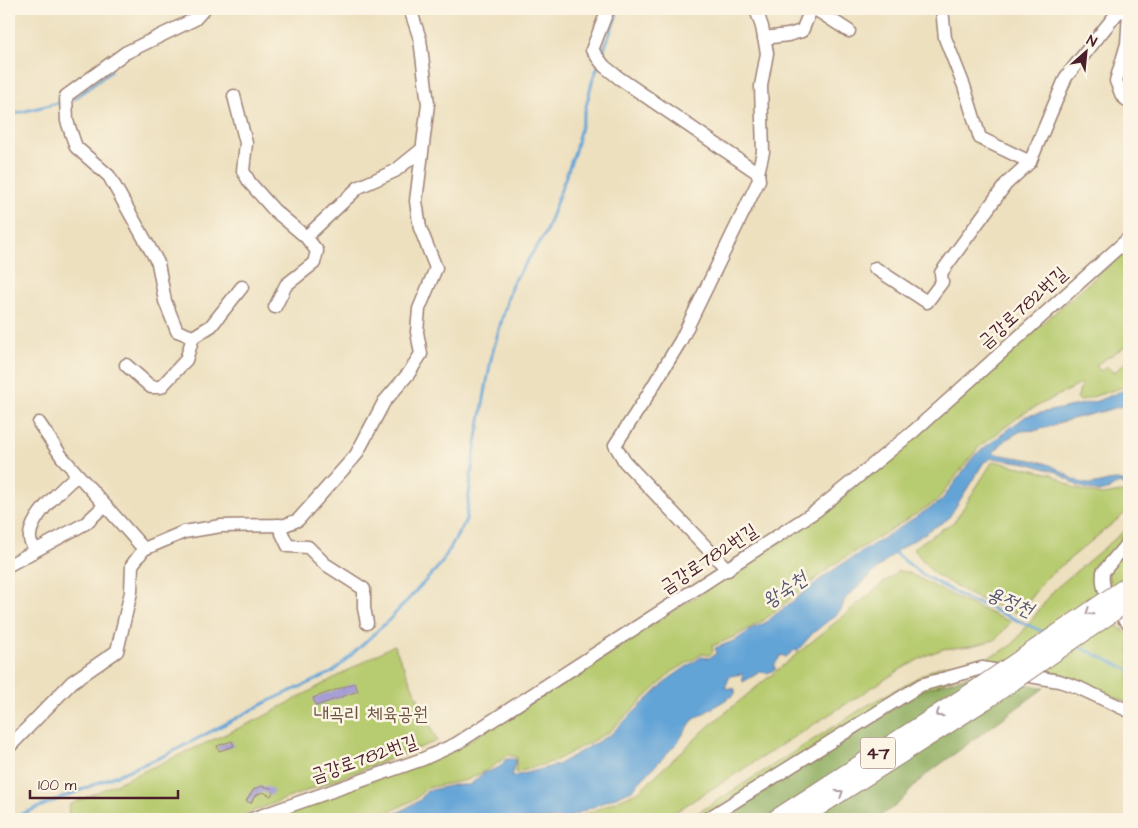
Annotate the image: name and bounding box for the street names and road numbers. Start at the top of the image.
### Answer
street label: 금강로782번길 [973,261,1073,355]
street label: 금강로782번길 [655,517,763,601]
street label: 금강로782번길 [307,728,421,790]
road number: 47 [860,738,896,768]

